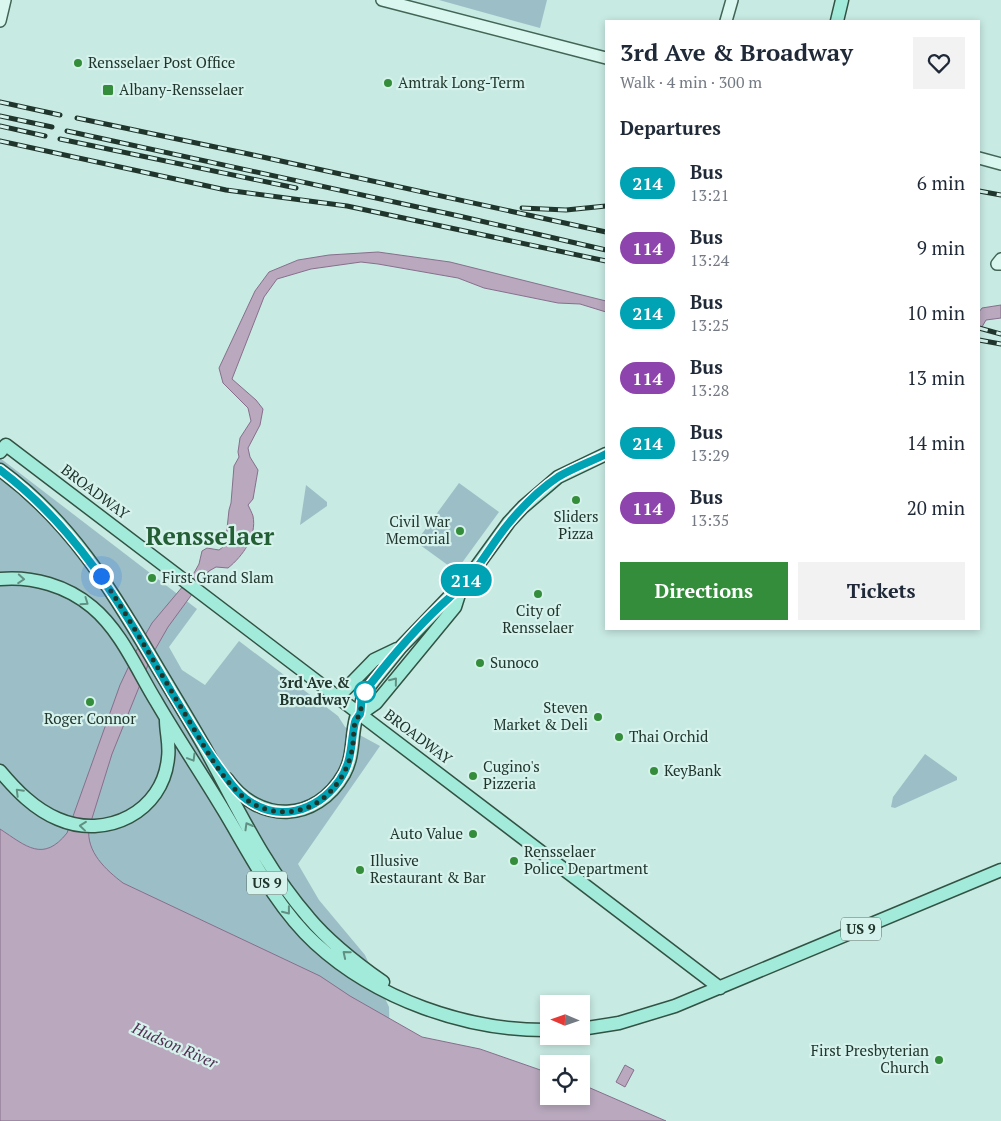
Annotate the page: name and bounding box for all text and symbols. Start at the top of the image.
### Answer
text: 3rd Ave & Broadway [620,36,853,68]
button: heart [913,37,965,89]
place label: Rensselaer Post Office [88,52,235,72]
marker: Rensselaer Post Office [72,57,84,69]
text: Walk · 4 min · 300 m [620,71,762,93]
place label: Amtrak Long-Term [398,72,525,92]
marker: Amtrak Long-Term [382,77,394,89]
place label: Albany-Rensselaer [119,79,244,99]
marker: Albany-Rensselaer [101,83,115,97]
text: Departures [620,115,721,140]
text: Bus [690,159,723,184]
text: 6 min [917,170,965,195]
text: 214 [632,171,663,195]
text: 13:21 [690,184,729,206]
text: Bus [690,224,723,249]
text: 9 min [917,235,965,260]
text: 114 [632,236,663,260]
text: 13:24 [690,249,729,271]
text: Bus [690,289,723,314]
text: 10 min [907,300,965,325]
text: 214 [632,301,663,325]
text: 13:25 [690,314,729,336]
text: Bus [690,354,723,379]
text: 13 min [907,365,965,390]
text: 114 [632,366,663,390]
text: 13:28 [690,379,729,401]
text: Bus [690,419,723,444]
text: 14 min [907,430,965,455]
text: 214 [632,431,663,455]
text: 13:29 [690,444,729,466]
street label: BROADWAY [58,459,134,524]
text: Bus [690,484,723,509]
marker: Sliders Pizza [570,494,582,506]
text: 20 min [907,495,965,520]
text: 114 [632,496,663,520]
place label: Sliders Pizza [553,506,599,543]
text: 13:35 [690,509,729,531]
place label: Civil War Memorial [386,511,450,548]
district label: Rensselaer [146,519,275,552]
marker: Civil War Memorial [454,525,466,537]
button: Directions [620,562,788,620]
button: Tickets [798,562,965,620]
your location [89,564,114,589]
line badge: 214 [437,564,495,596]
place label: First Grand Slam [162,567,274,587]
text: 214 [451,568,481,592]
marker: First Grand Slam [146,572,158,584]
one-way arrow [17,573,25,584]
marker: City of Rensselaer [532,588,544,600]
one-way arrow [79,596,89,605]
place label: City of Rensselaer [502,600,574,637]
place label: Sunoco [490,652,539,672]
marker: Sunoco [474,657,486,669]
place label: 3rd Ave & Broadway [279,672,351,709]
one-way arrow [389,677,398,686]
marker: 3rd Ave & Broadway [354,681,376,703]
marker: Roger Connor [84,696,96,708]
place label: Steven Market & Deli [493,697,588,734]
street label: BROADWAY [381,704,457,769]
place label: Roger Connor [44,708,136,728]
marker: Steven Market & Deli [592,711,604,723]
place label: Thai Orchid [629,726,708,746]
marker: Thai Orchid [613,731,625,743]
one-way arrow [186,753,196,762]
place label: Cugino's Pizzeria [483,756,540,793]
place label: KeyBank [664,760,722,780]
marker: KeyBank [648,765,660,777]
marker: Cugino's Pizzeria [467,770,479,782]
one-way arrow [16,788,25,797]
one-way arrow [79,821,87,832]
one-way arrow [244,823,254,832]
place label: Auto Value [390,823,463,843]
marker: Auto Value [467,828,479,840]
place label: Rensselaer Police Department [524,841,649,878]
place label: Illusive Restaurant & Bar [370,850,486,887]
marker: Rensselaer Police Department [508,855,520,867]
marker: Illusive Restaurant & Bar [354,864,366,876]
road number: US 9 [247,871,287,894]
one-way arrow [282,905,290,914]
road number: US 9 [841,918,881,941]
one-way arrow [343,951,352,960]
north arrow [540,995,590,1045]
map controls [540,995,590,1105]
water label: Hudson River [128,1016,222,1074]
place label: First Presbyterian Church [811,1040,929,1077]
marker: First Presbyterian Church [933,1054,945,1066]
button: locate [540,1055,590,1105]

